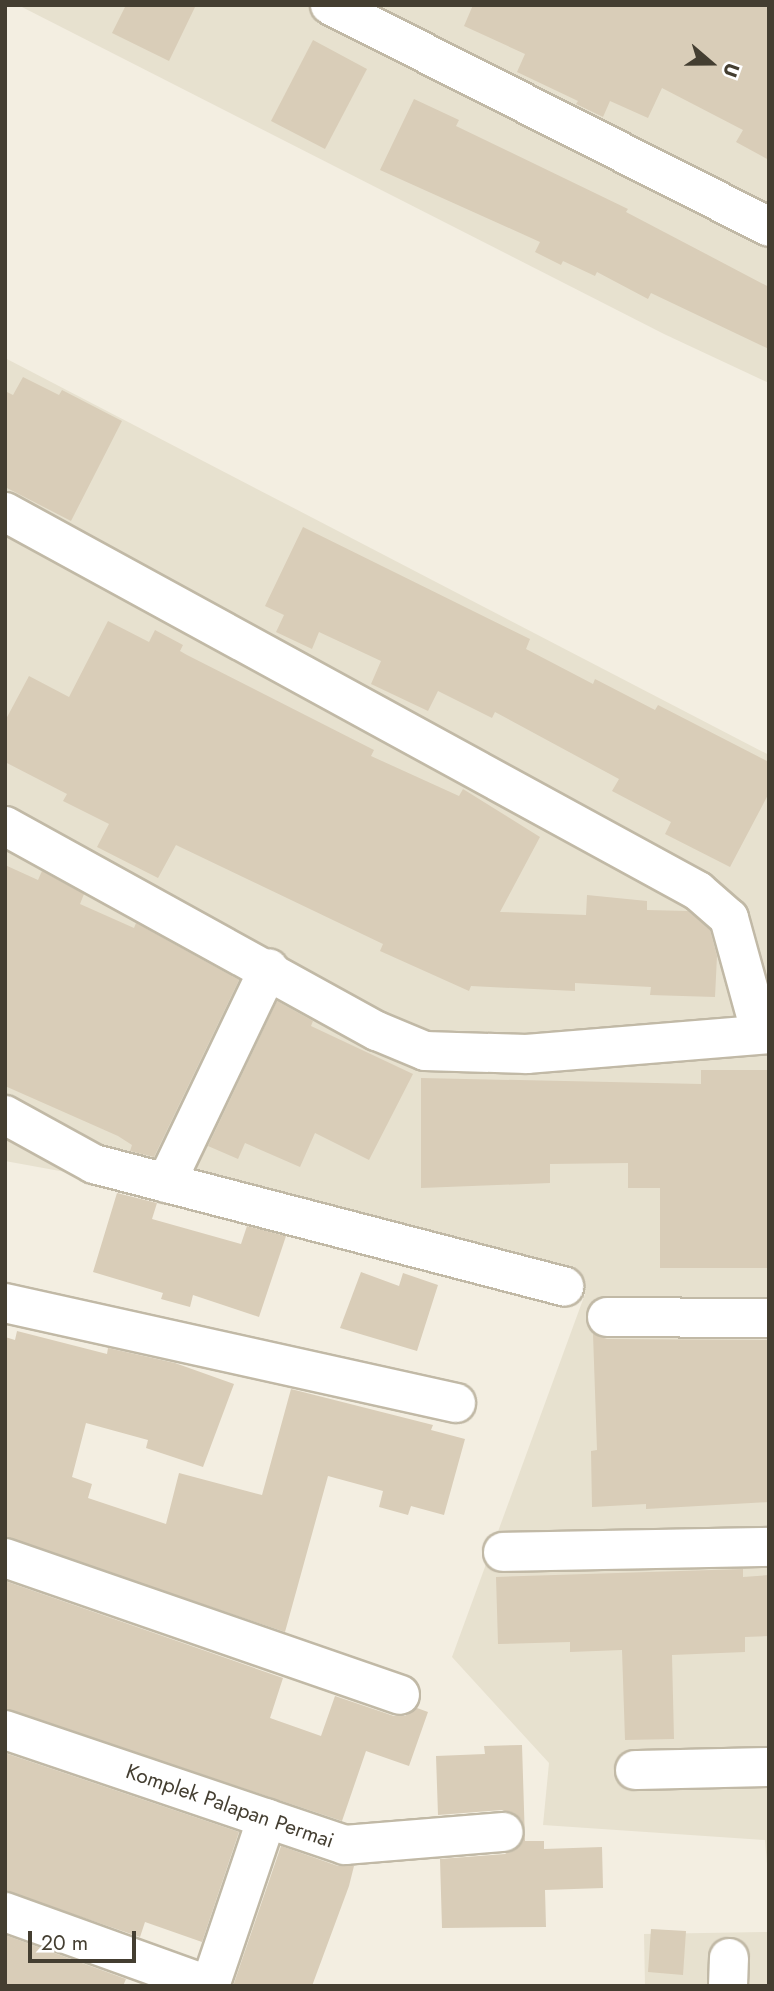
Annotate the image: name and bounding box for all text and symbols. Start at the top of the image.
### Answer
north arrow [676,28,746,98]
text: U [716,59,746,81]
street label: Komplek Palapan Permai [123,1759,337,1853]
scale bar [32,1918,140,1962]
text: 20 m [41,1928,88,1958]

